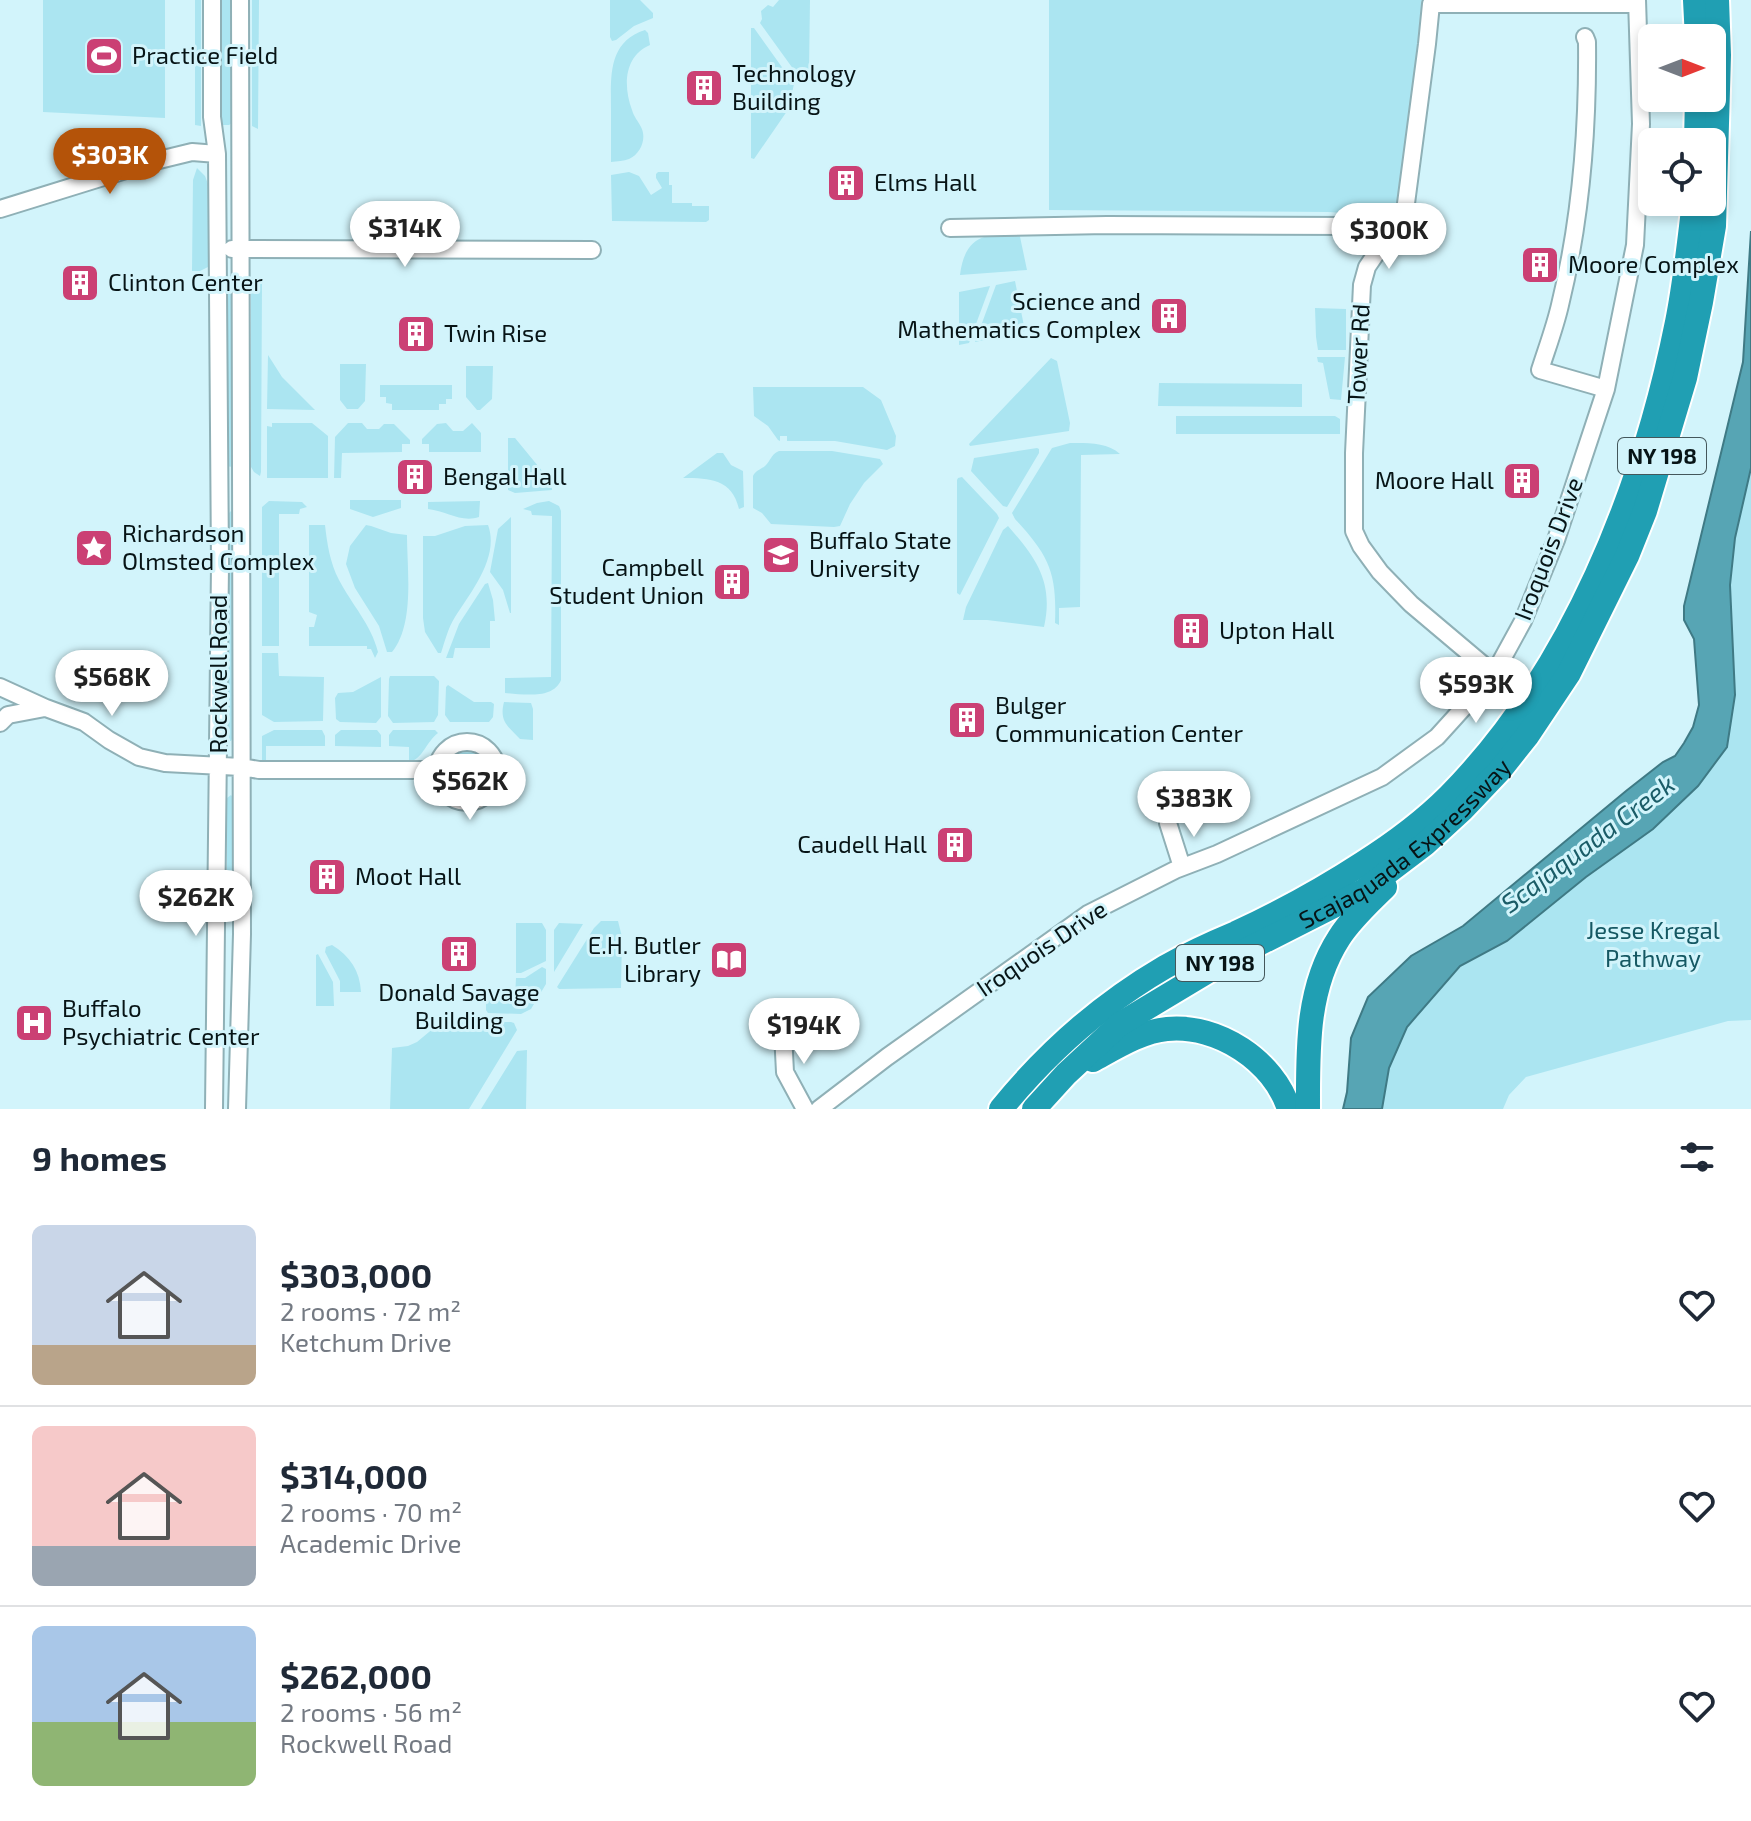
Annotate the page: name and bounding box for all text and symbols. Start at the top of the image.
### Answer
north arrow [1638,24,1726,112]
map controls [1638,24,1726,216]
sports icon: Practice Field [83,35,125,77]
place label: Practice Field [132,40,278,69]
place label: Technology Building [732,58,857,115]
building icon: Technology Building [683,67,725,109]
pin: $303K [54,128,166,196]
button: locate [1638,128,1726,216]
text: $303K [71,138,149,169]
building icon: Elms Hall [825,162,867,204]
place label: Elms Hall [874,167,977,196]
pin: $314K [349,201,461,269]
pin: $300K [1333,203,1445,271]
text: $314K [368,211,442,242]
text: $300K [1349,213,1429,244]
building icon: Moore Complex [1519,244,1561,286]
place label: Moore Complex [1568,249,1739,278]
building icon: Clinton Center [59,262,101,304]
place label: Clinton Center [108,267,263,296]
place label: Science and Mathematics Complex [897,286,1141,343]
building icon: Science and Mathematics Complex [1148,295,1190,337]
street label: Tower Rd [1340,303,1375,405]
building icon: Twin Rise [395,313,437,355]
place label: Twin Rise [444,318,547,347]
road number: NY 198 [1618,438,1706,474]
building icon: Bengal Hall [394,456,436,498]
building icon: Moore Hall [1501,460,1543,502]
place label: Bengal Hall [443,461,567,490]
place label: Moore Hall [1375,465,1494,494]
street label: Iroquois Drive [1507,473,1588,624]
place label: Richardson Olmsted Complex [122,518,315,575]
place label: Buffalo State University [809,525,952,582]
place icon: Richardson Olmsted Complex [73,527,115,569]
school or university icon: Buffalo State University [760,534,802,576]
place label: Campbell Student Union [549,552,704,609]
building icon: Campbell Student Union [711,561,753,603]
street label: Rockwell Road [203,594,232,754]
building icon: Upton Hall [1170,610,1212,652]
place label: Upton Hall [1219,615,1334,644]
pin: $568K [56,650,168,718]
pin: $593K [1420,657,1532,725]
text: $568K [73,660,151,691]
text: $593K [1438,667,1514,698]
place label: Bulger Communication Center [995,690,1243,747]
building icon: Bulger Communication Center [946,699,988,741]
street label: Scajaquada Expressway [1294,752,1517,934]
pin: $562K [414,754,526,822]
text: $562K [432,764,508,795]
water label: Scajaquada Creek [1494,767,1680,918]
pin: $383K [1138,771,1250,839]
text: $383K [1155,781,1233,812]
building icon: Caudell Hall [934,824,976,866]
place label: Caudell Hall [797,829,927,858]
building icon: Moot Hall [306,856,348,898]
place label: Moot Hall [355,861,461,890]
pin: $262K [140,870,252,938]
text: $262K [157,880,235,911]
street label: Iroquois Drive [971,894,1112,1002]
park label: Jesse Kregal Pathway [1586,915,1720,972]
place label: E.H. Butler Library [588,930,701,987]
building icon: Donald Savage Building [438,933,480,975]
library icon: E.H. Butler Library [708,939,750,981]
road number: NY 198 [1176,945,1264,981]
place label: Donald Savage Building [378,977,540,1034]
place label: Buffalo Psychiatric Center [62,993,260,1050]
pin: $194K [748,998,860,1066]
hospital icon: Buffalo Psychiatric Center [13,1002,55,1044]
text: $194K [767,1008,841,1039]
icon: filters [1675,1135,1719,1179]
text: 9 homes [32,1137,167,1178]
text: $303,000 [280,1254,432,1295]
icon: home [96,1257,192,1353]
icon: heart [1675,1283,1719,1327]
text: 2 rooms · 72 m² [280,1295,461,1326]
text: Ketchum Drive [280,1326,452,1357]
text: $314,000 [280,1455,428,1496]
icon: home [96,1458,192,1554]
icon: heart [1675,1484,1719,1528]
text: 2 rooms · 70 m² [280,1496,462,1527]
text: Academic Drive [280,1527,461,1558]
text: $262,000 [280,1655,432,1696]
icon: home [96,1658,192,1754]
icon: heart [1675,1684,1719,1728]
text: 2 rooms · 56 m² [280,1696,462,1727]
text: Rockwell Road [280,1727,452,1758]

